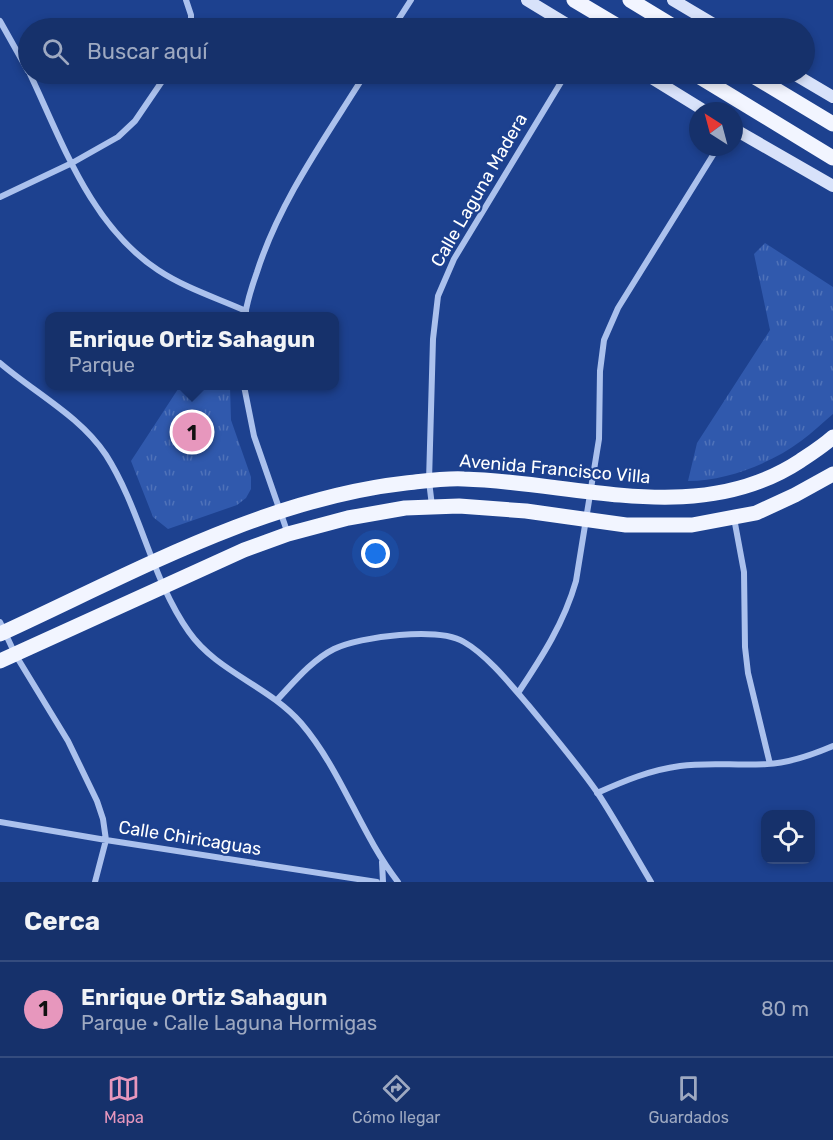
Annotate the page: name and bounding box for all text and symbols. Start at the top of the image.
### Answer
search box [18,18,815,84]
icon: search [39,35,72,68]
text: Buscar aquí [87,38,208,65]
north arrow [689,102,743,156]
street label: Calle Laguna Madera [426,109,532,271]
popup [45,312,339,390]
text: Enrique Ortiz Sahagun [69,326,315,353]
text: Parque [69,353,135,377]
pin: 1 [172,410,212,454]
street label: Avenida Francisco Villa [459,450,651,488]
your location [361,539,390,568]
map controls [761,810,815,864]
button: locate [761,810,815,864]
street label: Calle Chiricaguas [117,816,263,860]
text: Cerca [24,906,100,937]
text: Enrique Ortiz Sahagun [81,984,327,1011]
text: 1 [39,997,48,1021]
text: 80 m [761,997,809,1021]
text: Parque · Calle Laguna Hormigas [81,1011,377,1035]
tab: Mapa [104,1072,144,1127]
tab: Cómo llegar [352,1072,440,1127]
tab: Guardados [648,1072,729,1127]

